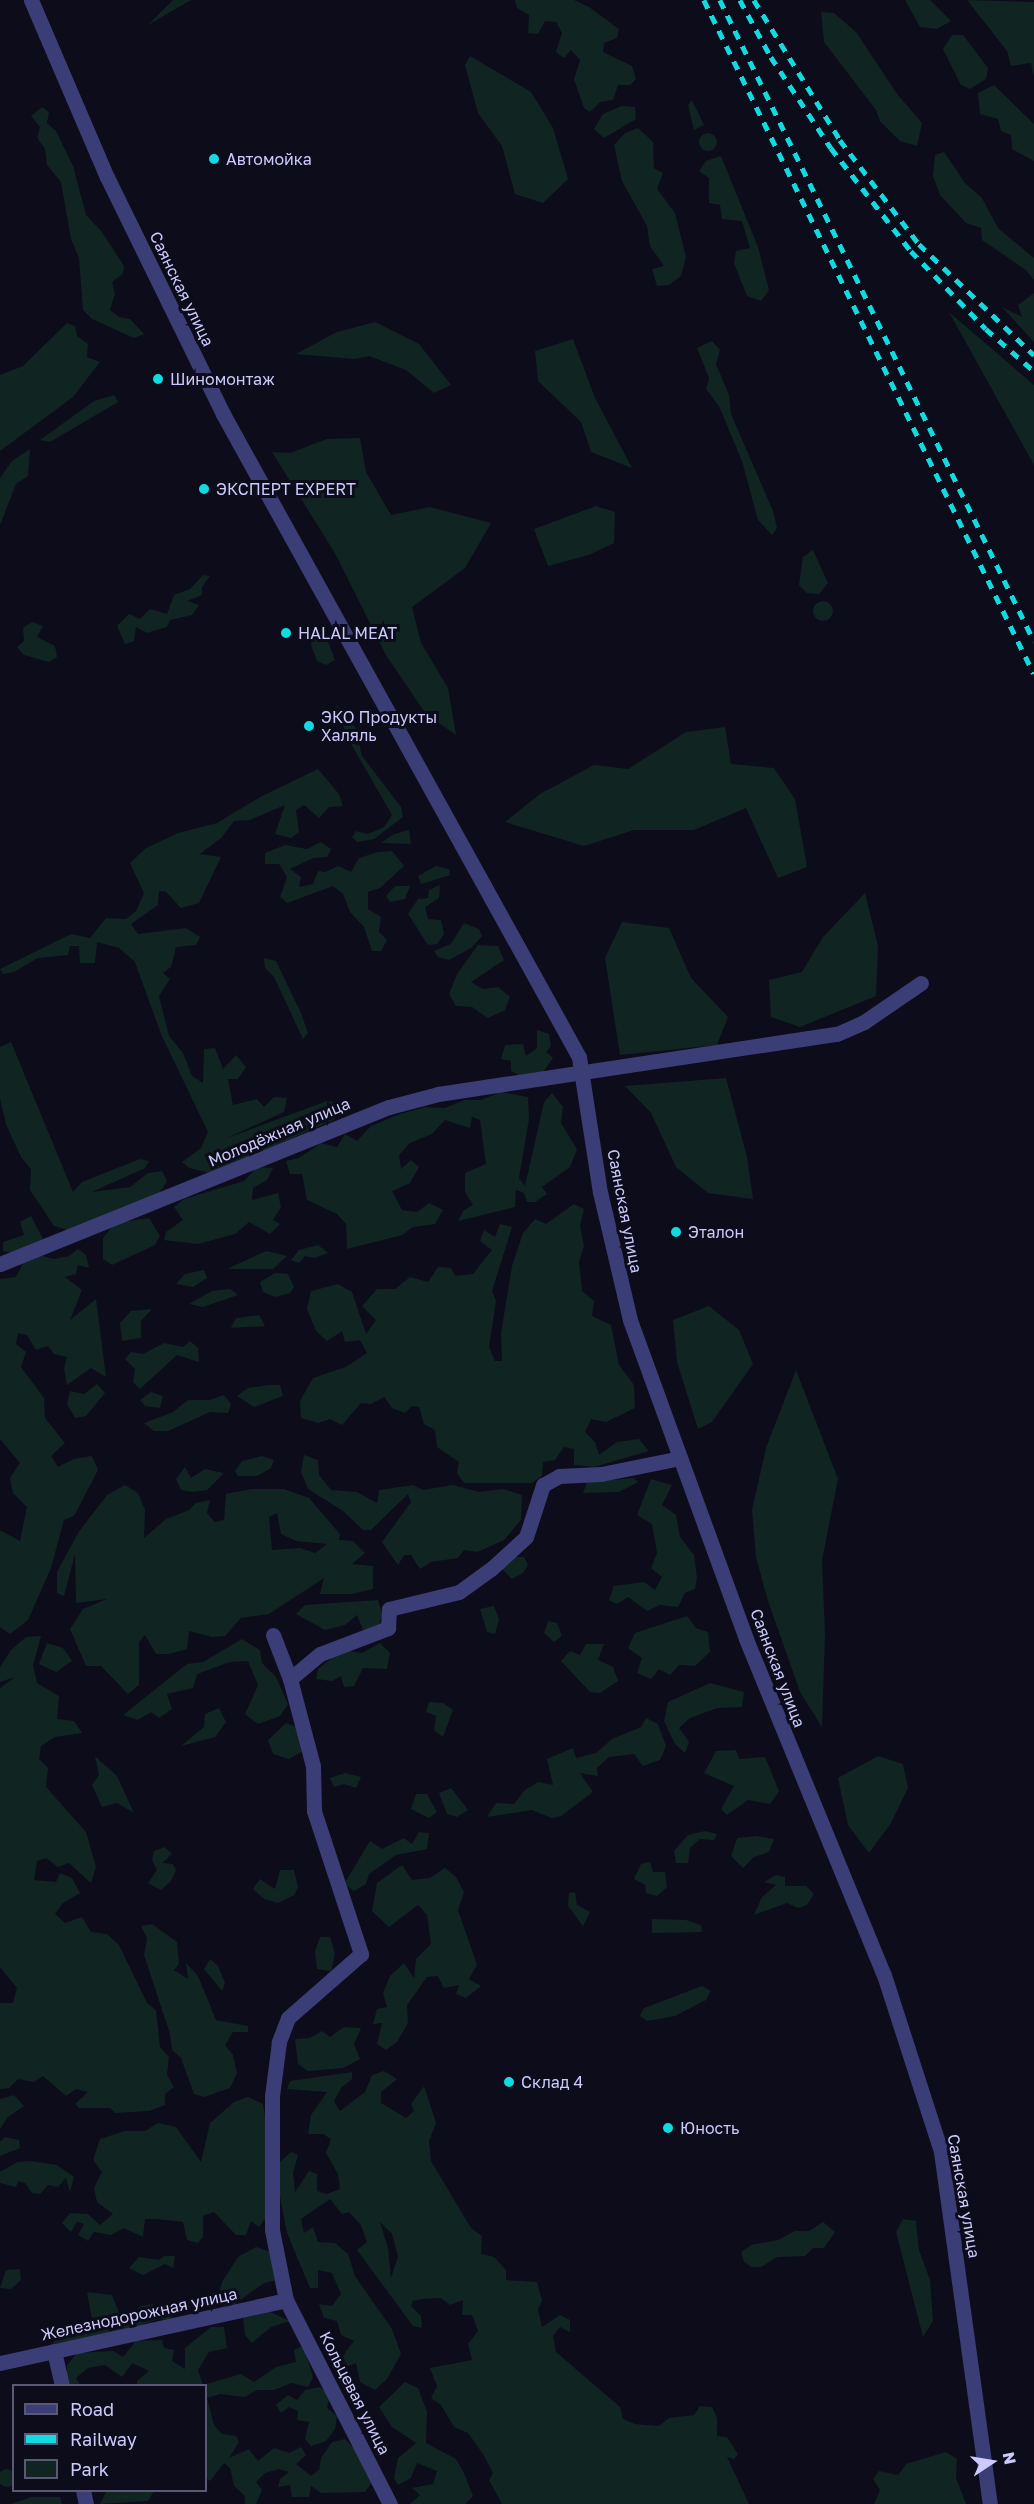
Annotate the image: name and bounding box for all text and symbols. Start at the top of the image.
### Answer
place label: Автомойка [226,149,312,169]
marker: Автомойка [207,152,221,166]
street label: Саянская улица [146,228,218,350]
place label: Шиномонтаж [170,369,275,389]
marker: Шиномонтаж [151,372,165,386]
place label: ЭКСПЕРТ EXPERT [216,479,356,499]
marker: ЭКСПЕРТ EXPERT [197,482,211,496]
place label: HALAL MEAT [298,623,397,643]
marker: HALAL MEAT [279,626,293,640]
place label: ЭКО Продукты Халяль [321,707,437,745]
marker: ЭКО Продукты Халяль [302,719,316,733]
street label: Молодёжная улица [205,1093,353,1171]
street label: Саянская улица [604,1148,646,1274]
place label: Эталон [688,1222,744,1242]
marker: Эталон [669,1225,683,1239]
street label: Саянская улица [747,1606,809,1730]
place label: Склад 4 [521,2072,583,2092]
marker: Склад 4 [502,2075,516,2089]
place label: Юность [680,2118,740,2138]
marker: Юность [661,2121,675,2135]
street label: Саянская улица [944,2132,984,2260]
street label: Железнодорожная улица [39,2284,239,2344]
street label: Кольцевая улица [316,2328,394,2458]
legend [12,2384,207,2492]
text: Road [70,2398,114,2420]
text: Railway [70,2428,137,2450]
north arrow [962,2432,1022,2492]
text: N [999,2450,1021,2466]
text: Park [70,2458,109,2480]

